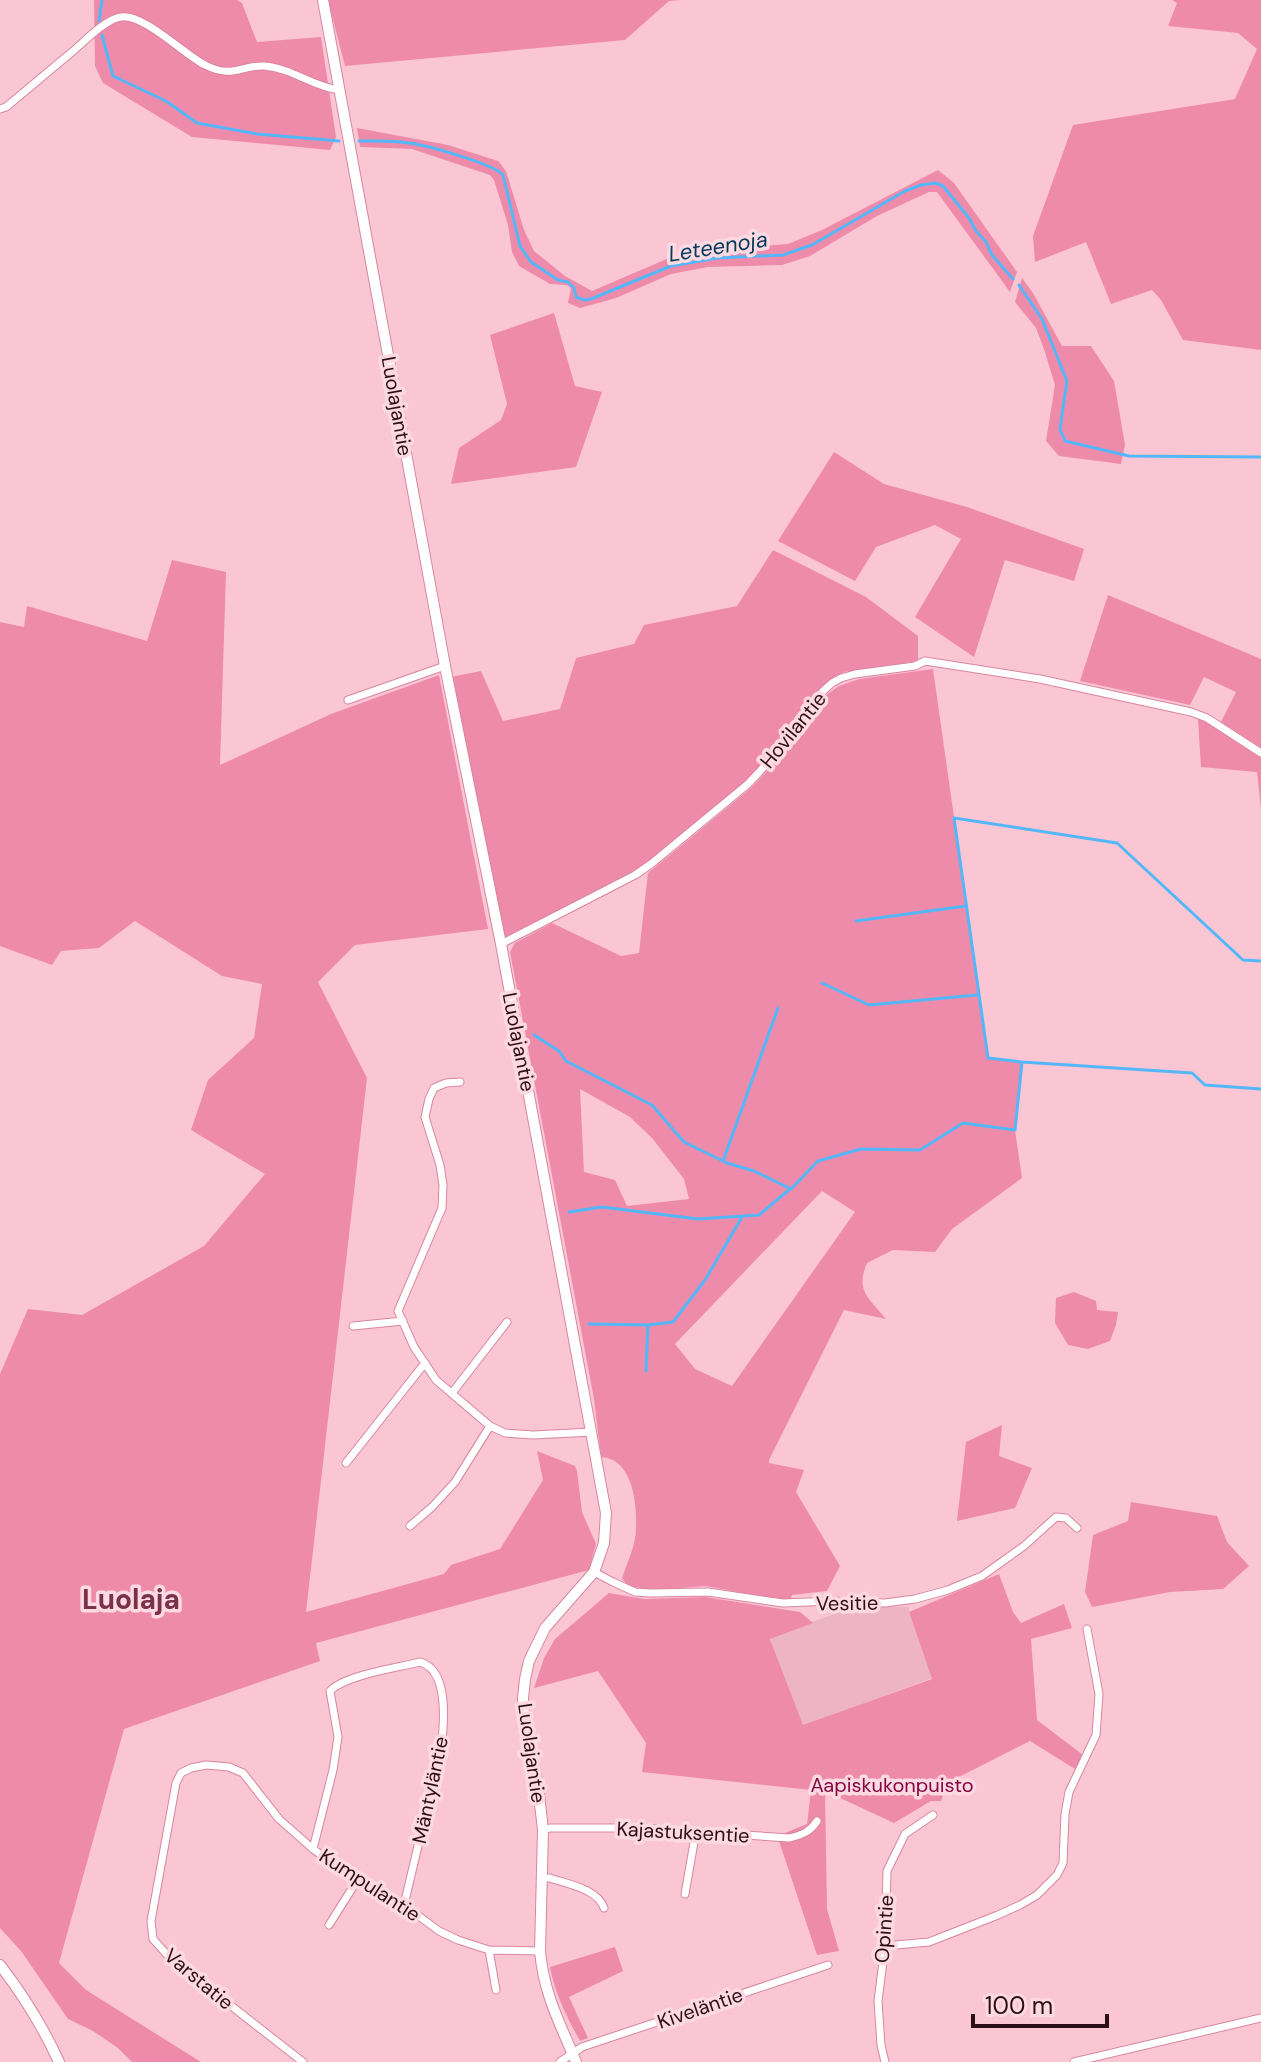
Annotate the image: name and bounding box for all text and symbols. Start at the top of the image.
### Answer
water label: Leteenoja [666,224,770,269]
street label: Luolajantie [375,354,419,458]
street label: Hovilantie [754,686,832,774]
street label: Luolajantie [497,990,541,1094]
district label: Luolaja [82,1581,180,1618]
street label: Vesitie [816,1589,878,1617]
street label: Luolajantie [512,1701,552,1805]
street label: Mäntyläntie [406,1734,454,1846]
park label: Aapiskukonpuisto [810,1772,974,1798]
street label: Kajastuksentie [616,1816,750,1848]
street label: Kumpulantie [315,1843,425,1927]
street label: Opintie [869,1894,899,1964]
street label: Varstatie [159,1942,239,2016]
scale bar [973,1978,1107,2028]
street label: Kiveläntie [654,1981,746,2035]
text: 100 m [985,1990,1053,2021]

